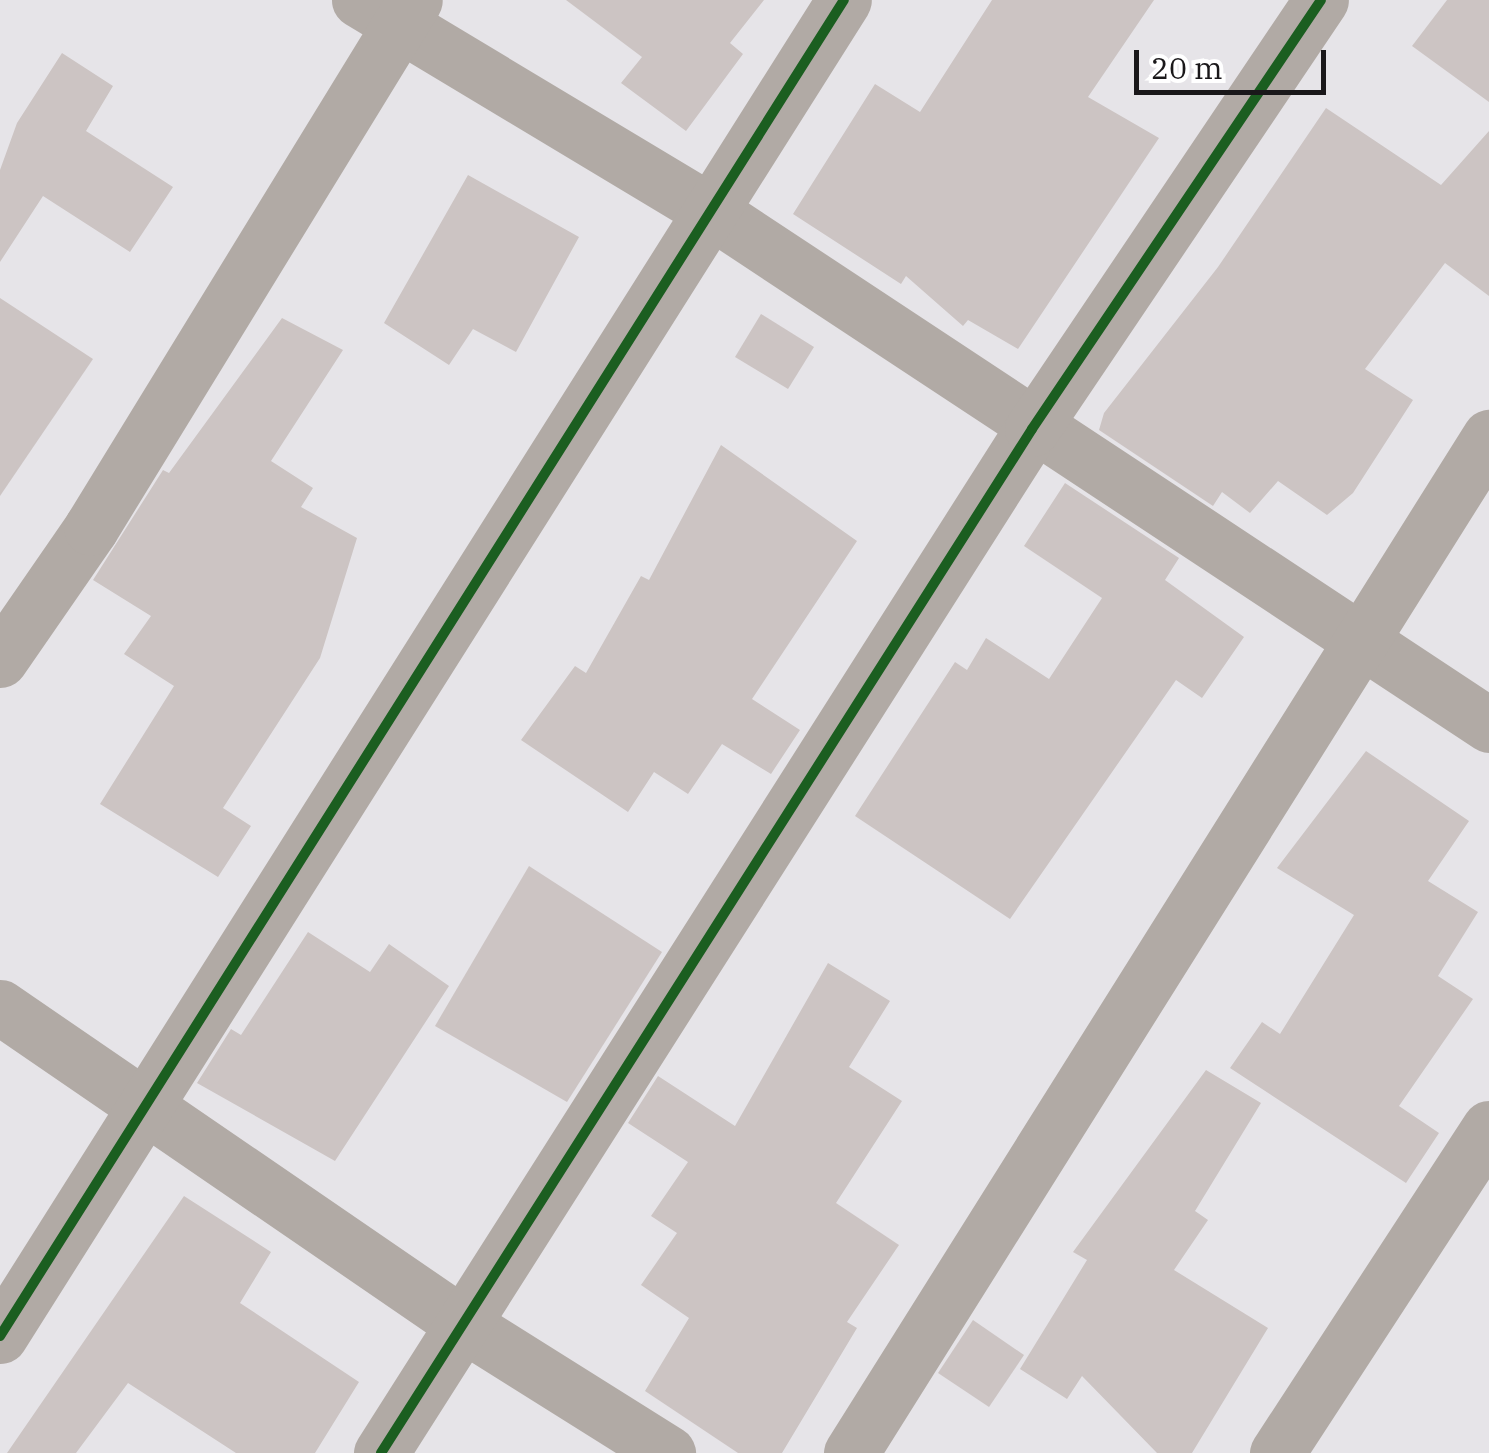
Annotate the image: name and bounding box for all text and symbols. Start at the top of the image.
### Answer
scale bar [1139,30,1332,92]
text: 20 m [1151,48,1223,87]

